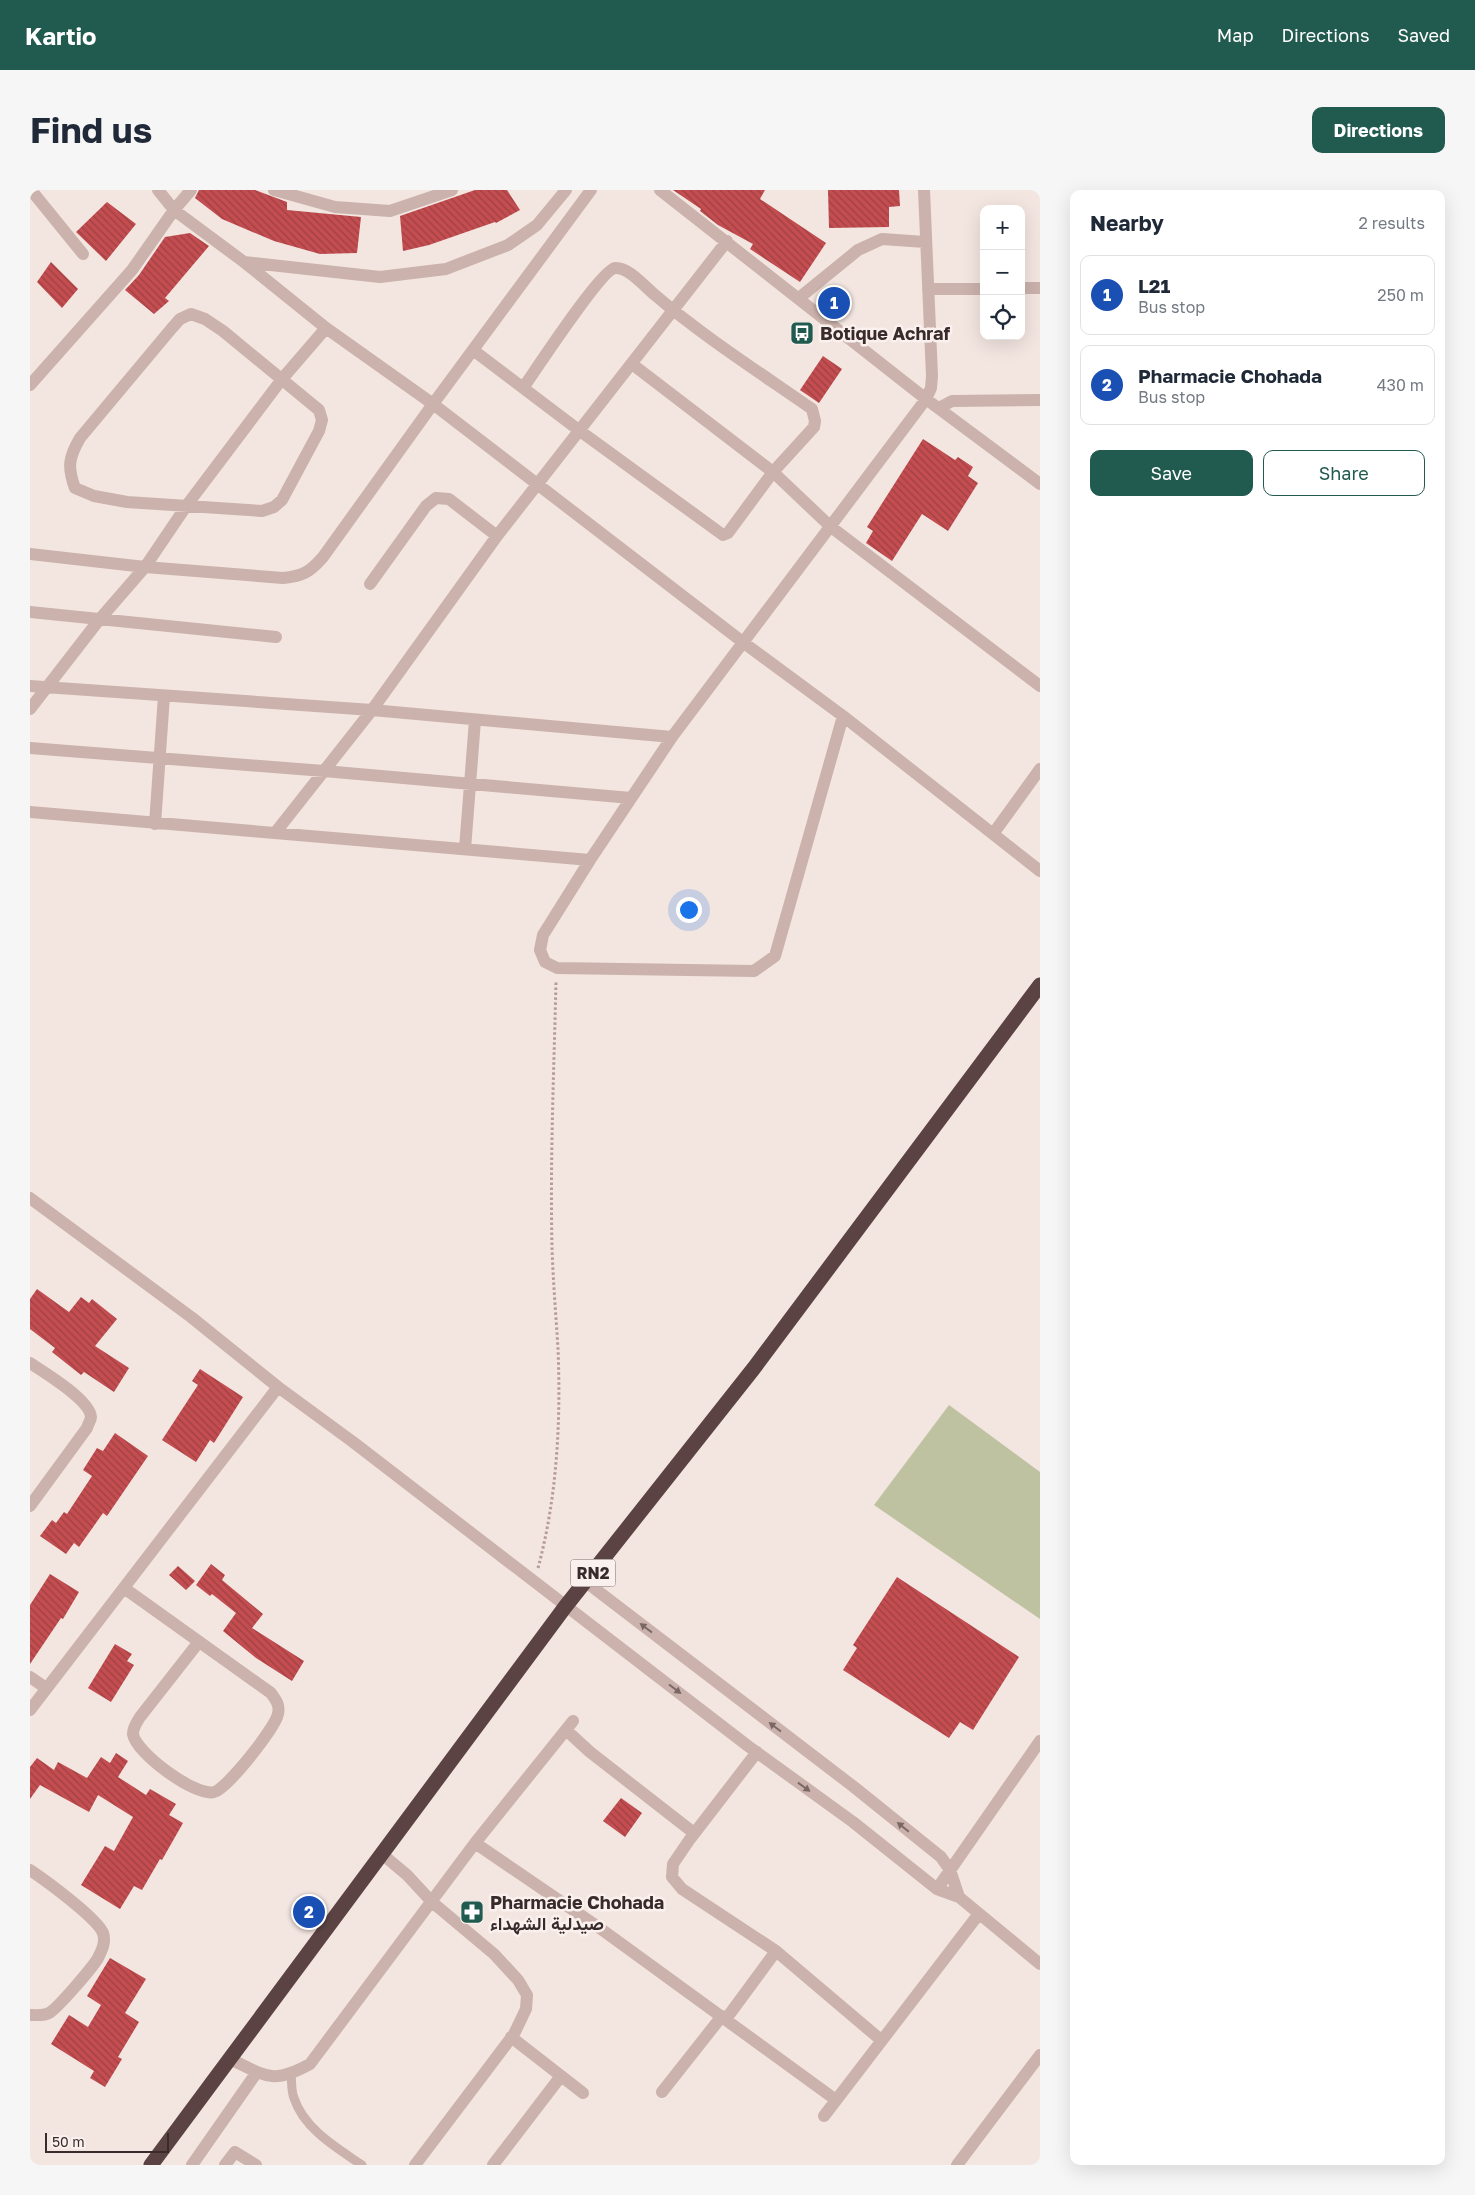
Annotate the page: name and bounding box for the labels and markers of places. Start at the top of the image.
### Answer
pin: 1 [818,284,850,322]
bus stop icon: Botique Achraf [789,320,815,346]
place label: Botique Achraf [820,322,950,344]
place label: Pharmacie Chohada صيدلية الشهداء [490,1891,664,1935]
pin: 2 [293,1893,325,1931]
pharmacy icon: Pharmacie Chohada صيدلية الشهداء [459,1899,485,1925]

